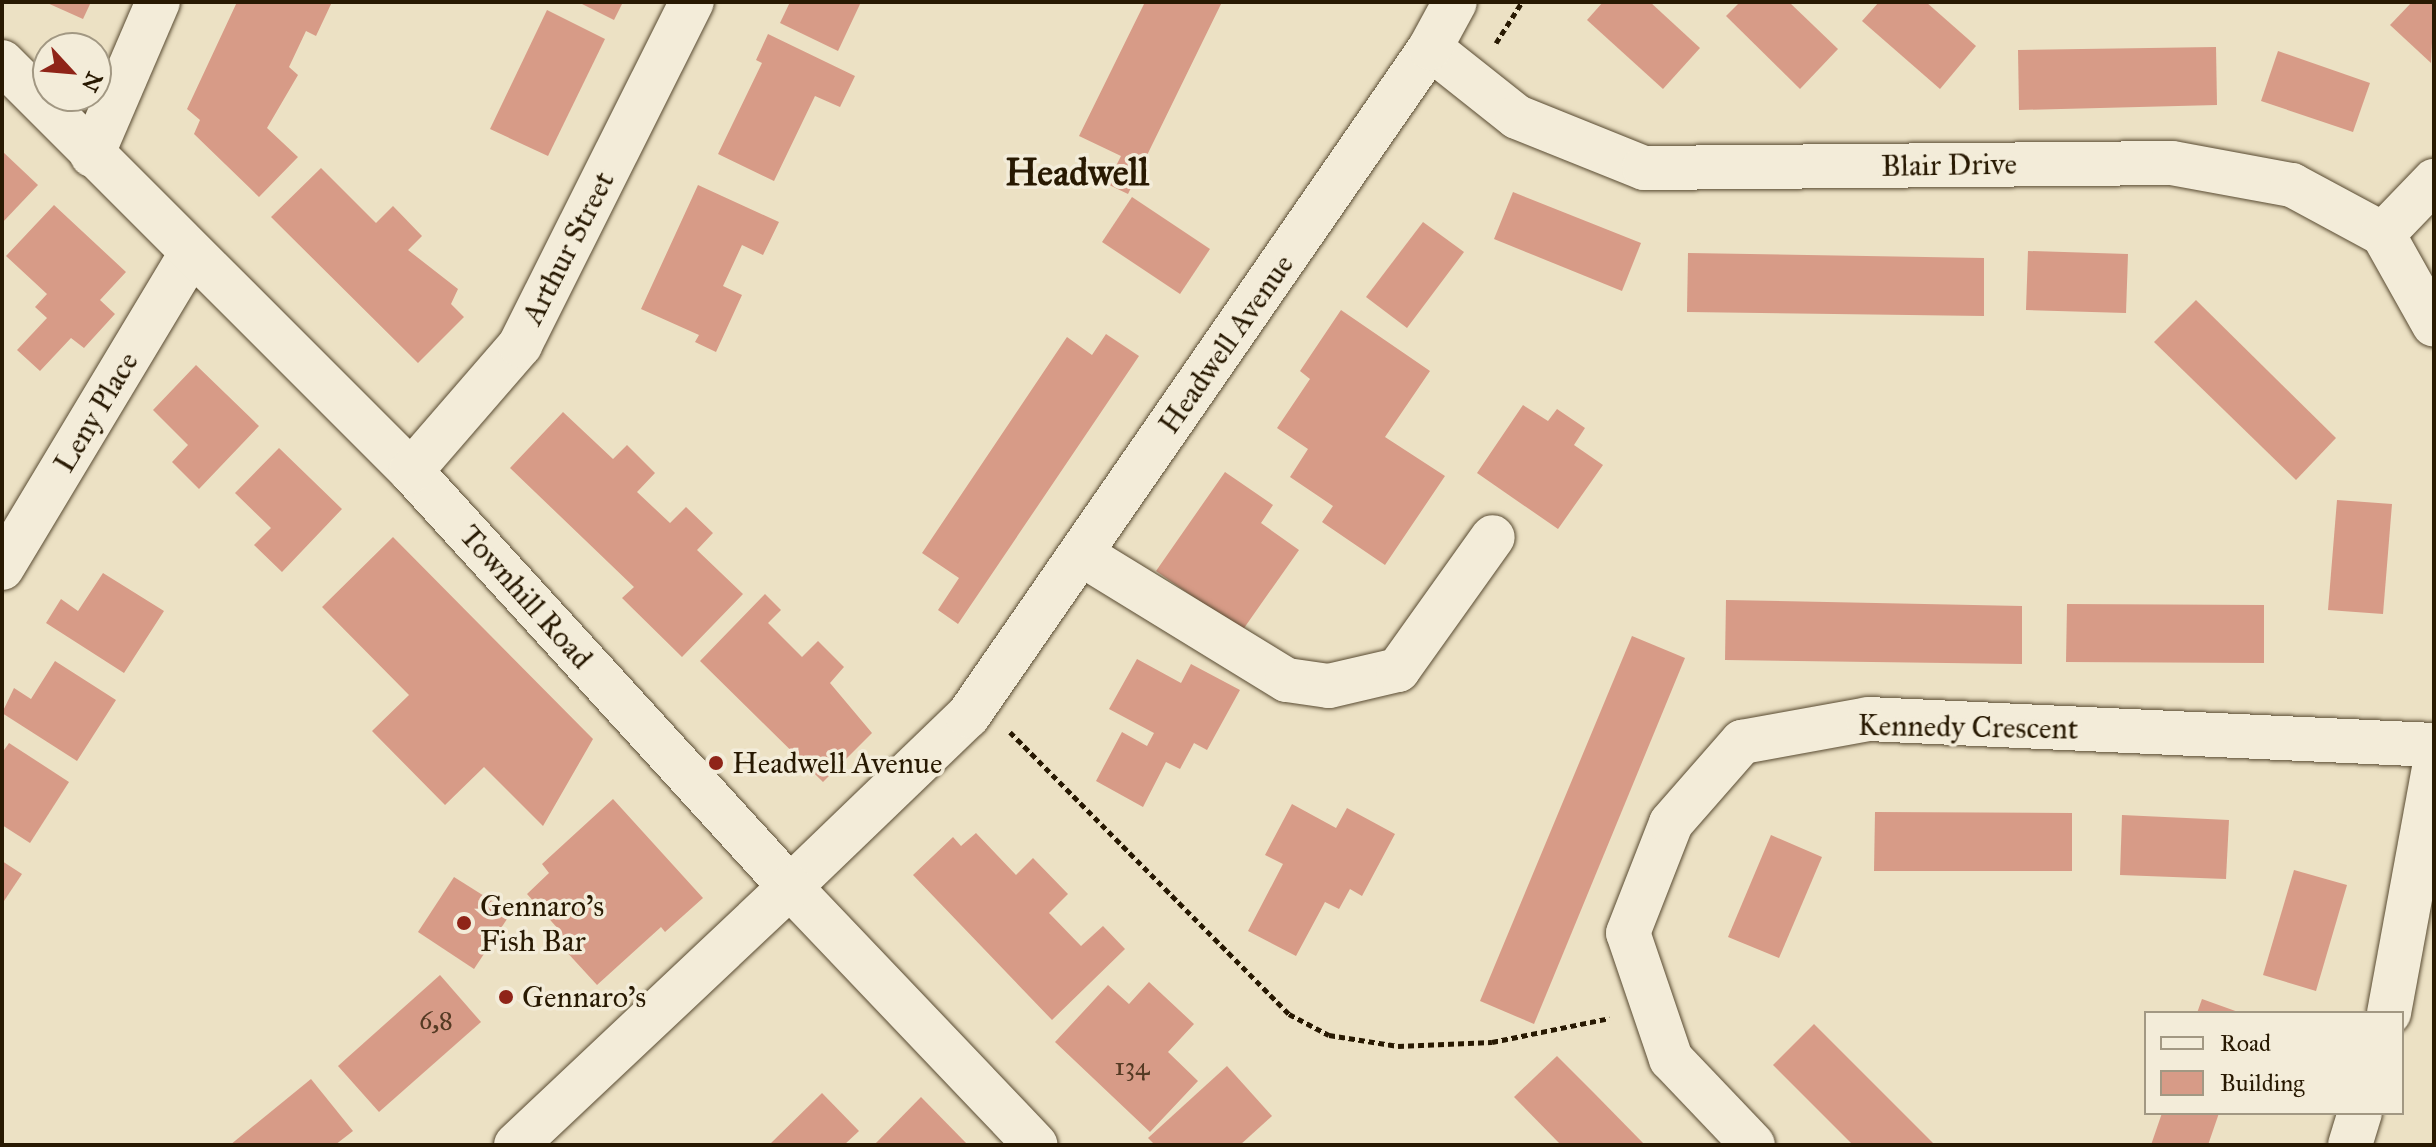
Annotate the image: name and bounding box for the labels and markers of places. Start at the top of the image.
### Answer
place label: Headwell Avenue [732,745,942,781]
marker: Headwell Avenue [707,754,725,772]
place label: Gennaro's Fish Bar [480,888,604,958]
marker: Gennaro's Fish Bar [455,914,473,932]
place label: Gennaro's [522,979,646,1015]
marker: Gennaro's [497,988,515,1006]

